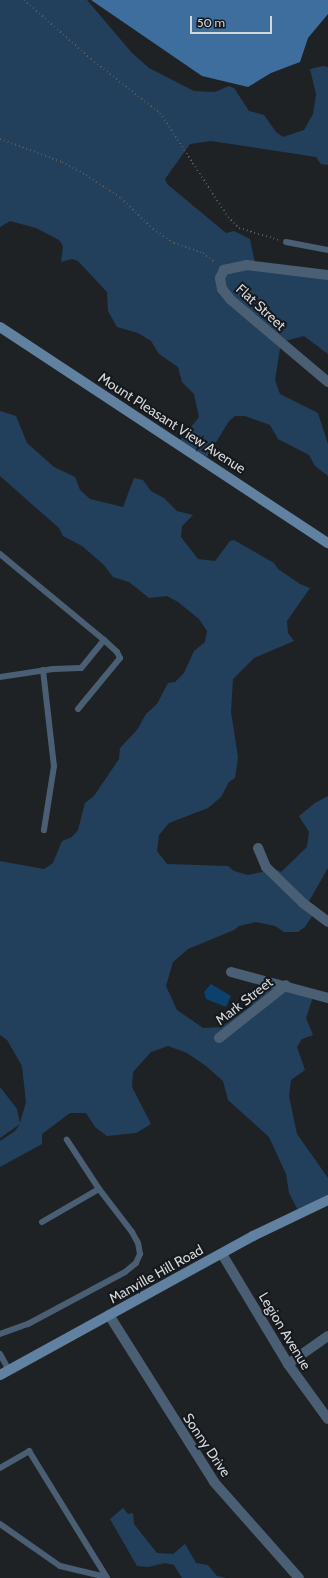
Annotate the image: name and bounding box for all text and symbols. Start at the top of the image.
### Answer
scale bar [192,8,274,34]
text: 50 m [197,15,225,30]
street label: Flat Street [233,280,289,334]
street label: Mount Pleasant View Avenue [95,369,249,477]
street label: Mark Street [212,974,276,1028]
street label: Manville Hill Road [106,1241,206,1307]
street label: Legion Avenue [255,1289,315,1373]
street label: Sonny Drive [180,1410,234,1480]

